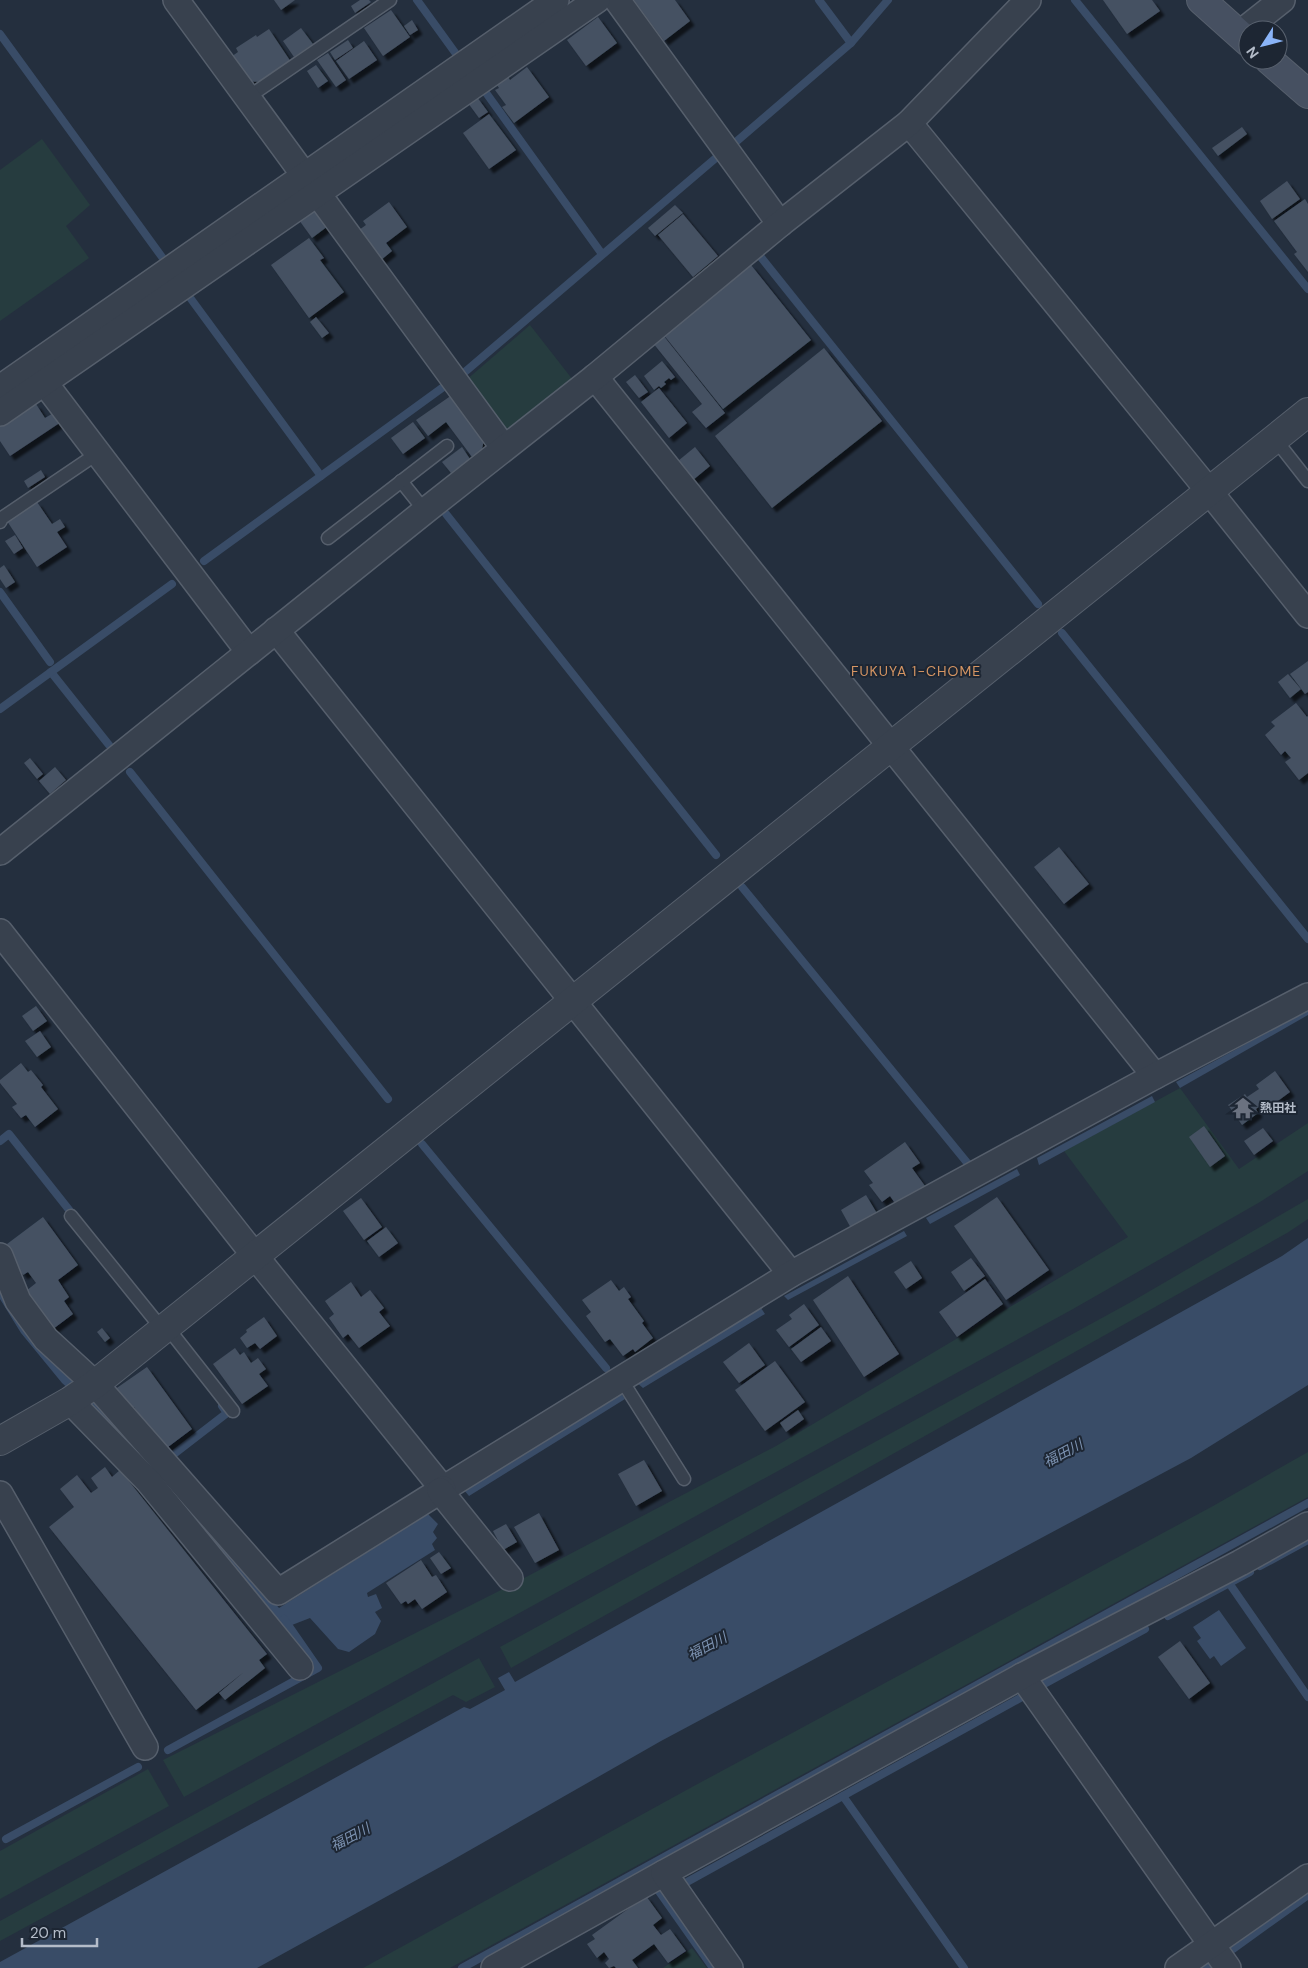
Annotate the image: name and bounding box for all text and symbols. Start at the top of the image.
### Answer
north arrow [1238,20,1288,70]
text: N [1242,43,1263,62]
district label: FUKUYA 1-CHOME [851,662,981,680]
temple icon: 熱田社 [1230,1095,1256,1121]
place label: 熱田社 [1260,1100,1296,1116]
water label: 福田川 [1040,1434,1088,1471]
water label: 福田川 [684,1627,732,1664]
water label: 福田川 [327,1818,375,1855]
scale bar [22,1916,98,1948]
text: 20 m [30,1923,66,1943]

